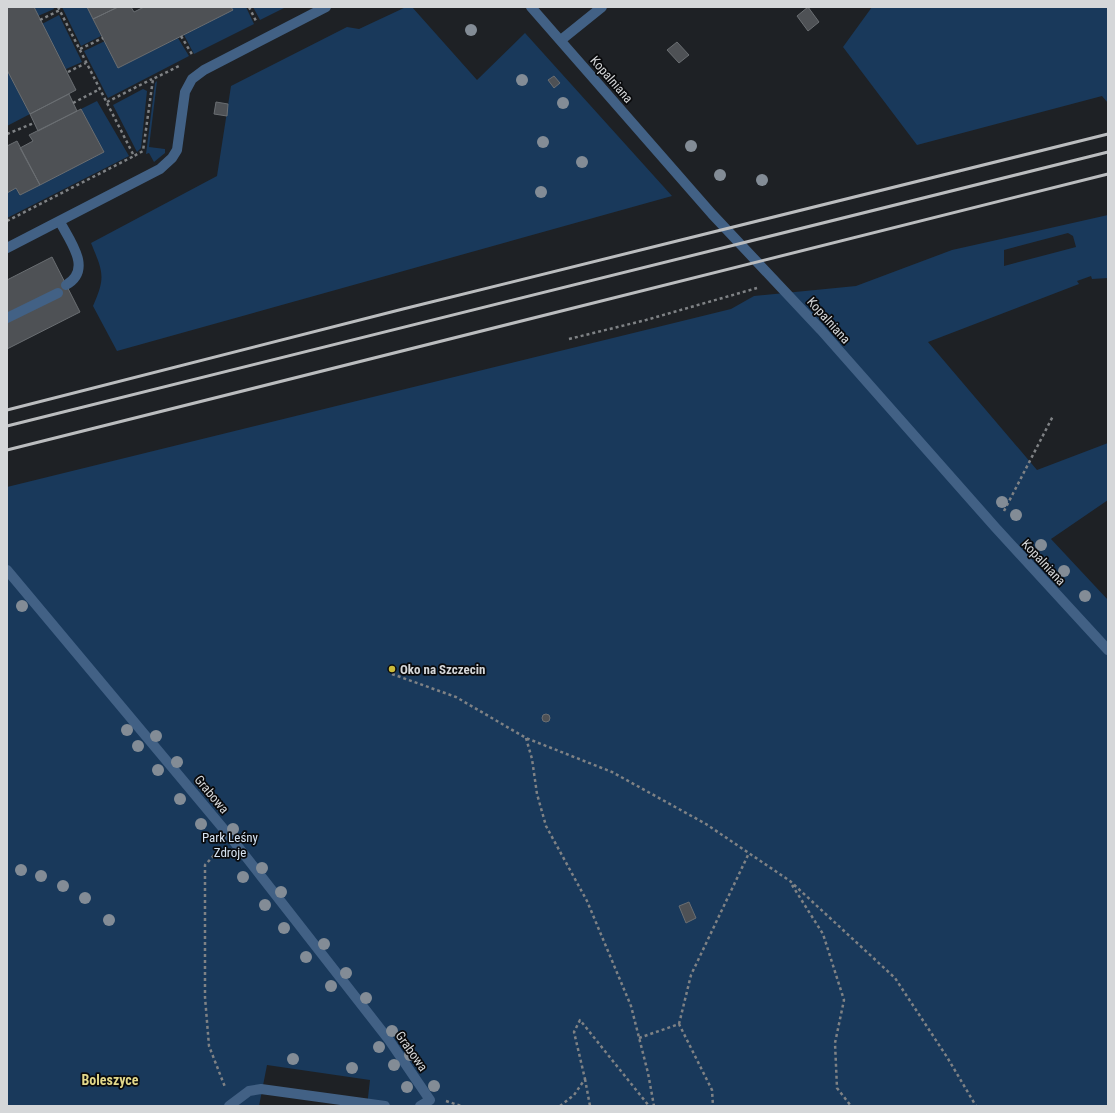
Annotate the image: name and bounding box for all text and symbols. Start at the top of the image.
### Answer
street label: Kopalniana [587,53,636,106]
street label: Kopalniana [804,294,853,347]
street label: Kopalniana [1019,536,1069,588]
place label: Oko na Szczecin [400,662,485,677]
marker: Oko na Szczecin [387,664,397,674]
street label: Grabowa [191,772,232,816]
park label: Park Leśny Zdroje [202,830,259,860]
street label: Grabowa [392,1028,431,1074]
district label: Boleszyce [81,1072,139,1088]

